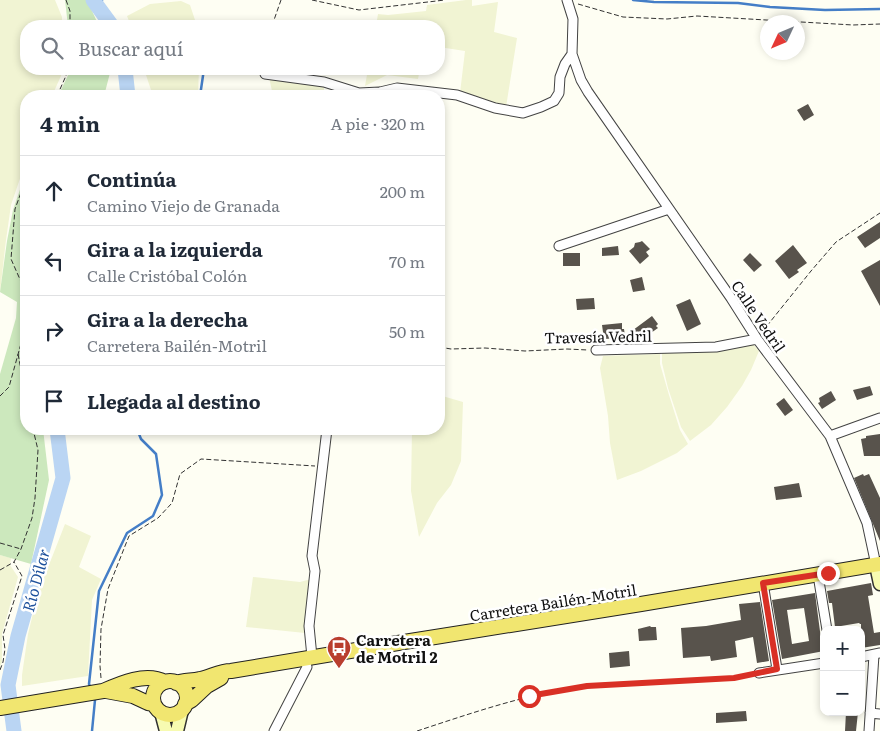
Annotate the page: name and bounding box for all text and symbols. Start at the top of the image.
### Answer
north arrow [760,15,805,60]
search box [20,20,445,75]
icon: search [38,34,66,62]
text: Buscar aquí [78,34,183,62]
text: 4 min [40,107,100,138]
text: A pie · 320 m [331,111,425,135]
text: Continúa [87,165,177,193]
icon: ahead [40,177,68,205]
text: 200 m [380,179,425,203]
text: Camino Viejo de Granada [87,193,280,217]
text: Gira a la izquierda [87,235,263,263]
icon: left [40,247,68,275]
text: 70 m [389,249,425,273]
text: Calle Cristóbal Colón [87,263,247,287]
street label: Calle Vedril [726,275,792,357]
text: Gira a la derecha [87,305,248,333]
icon: right [40,317,68,345]
text: 50 m [389,319,425,343]
street label: Travesía Vedril [544,324,652,348]
text: Carretera Bailén-Motril [87,333,267,357]
icon: arrive [40,387,68,415]
text: Llegada al destino [87,387,261,415]
water label: Río Dílar [15,546,55,614]
route end [817,562,840,585]
street label: Carretera Bailén-Motril [468,577,638,627]
map controls [820,626,865,716]
button: + [820,626,865,671]
place label: Carretera de Motril 2 [356,628,438,668]
bus stop icon: Carretera de Motril 2 [326,635,352,669]
button: − [820,671,865,716]
route start [518,685,541,708]

